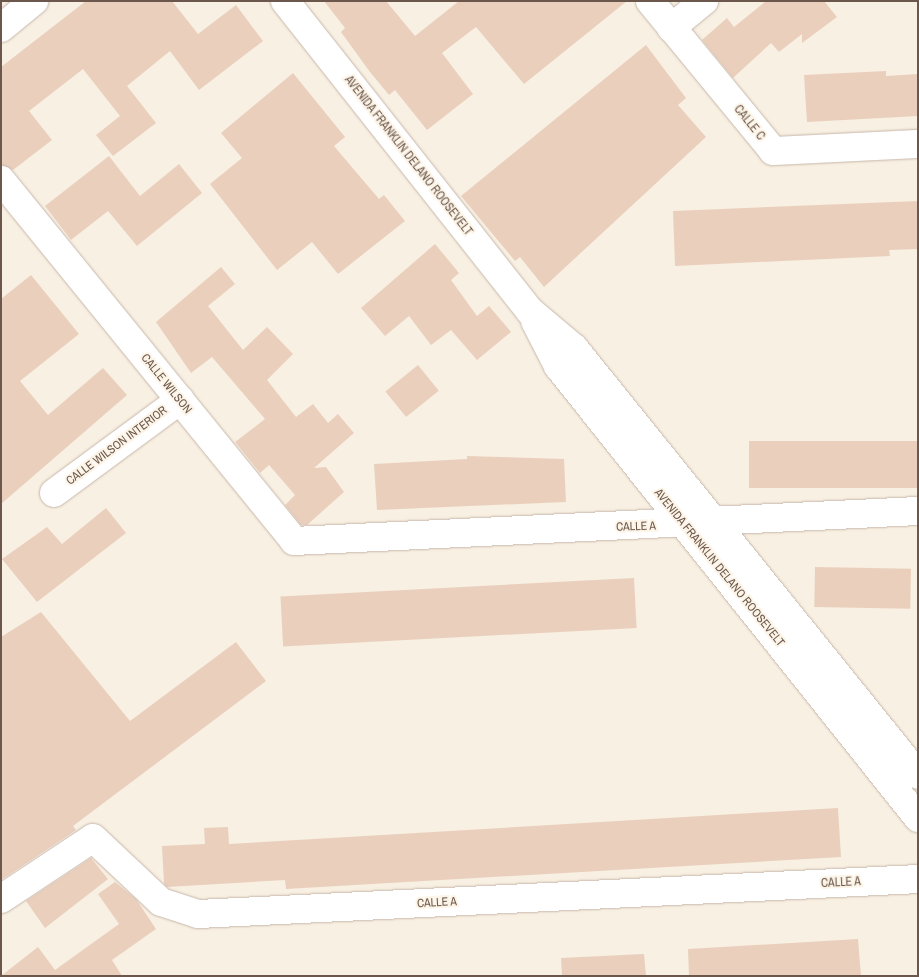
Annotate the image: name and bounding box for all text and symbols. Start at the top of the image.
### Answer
street label: AVENIDA FRANKLIN DELANO ROOSEVELT [341,73,475,239]
street label: CALLE C [730,103,768,143]
street label: CALLE WILSON [138,351,194,417]
street label: CALLE WILSON INTERIOR [64,403,170,489]
street label: AVENIDA FRANKLIN DELANO ROOSEVELT [651,486,787,650]
street label: CALLE A [616,519,656,535]
street label: CALLE A [820,875,862,891]
street label: CALLE A [416,895,458,911]

